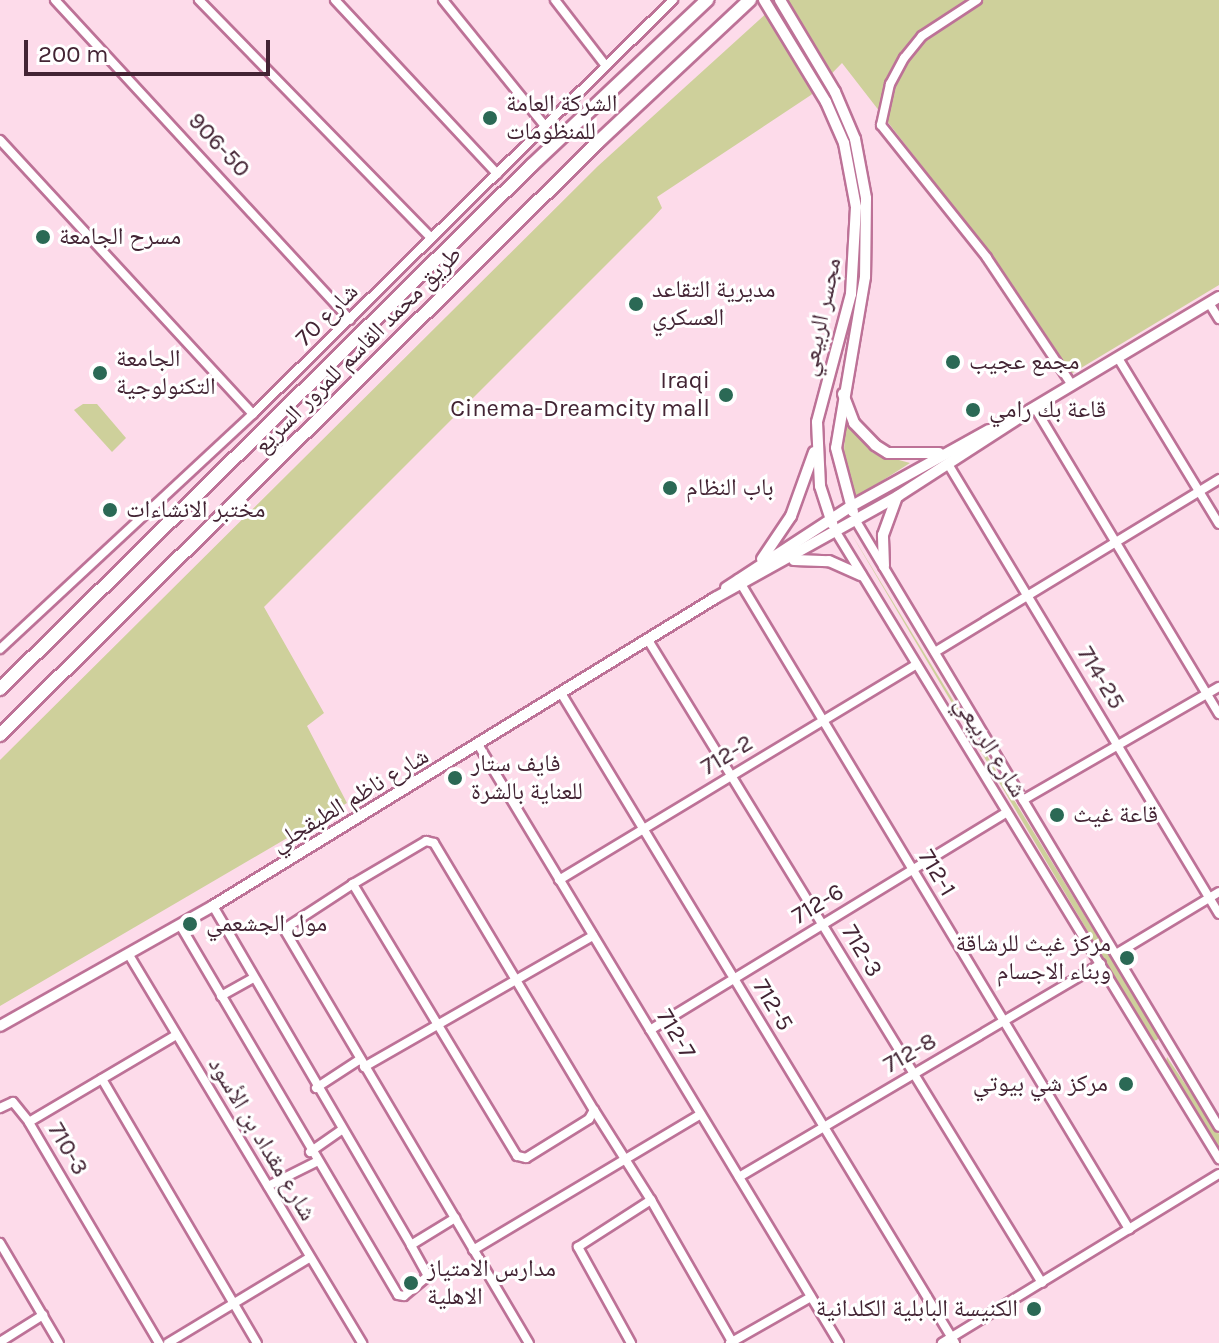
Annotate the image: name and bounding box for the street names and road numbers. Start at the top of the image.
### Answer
street label: 906-50 [182,107,256,183]
street label: طريق محمد القاسم للمرور السريع [248,240,468,460]
street label: مجسر الربيعي [794,255,848,379]
street label: شارع 70 [290,278,364,352]
street label: 714-25 [1071,641,1131,715]
street label: شارع الربيعي [948,691,1032,803]
street label: 712-2 [696,728,758,782]
street label: شارع ناظم الطبقجلي [266,742,434,858]
street label: 712-1 [912,844,962,902]
street label: 712-6 [787,877,849,931]
street label: 712-3 [835,920,889,982]
street label: 712-5 [746,974,800,1036]
street label: 712-7 [650,1004,702,1064]
street label: 712-8 [878,1026,942,1080]
street label: شارع مقداد بن الأسود [202,1052,322,1226]
street label: 710-3 [42,1118,94,1180]

